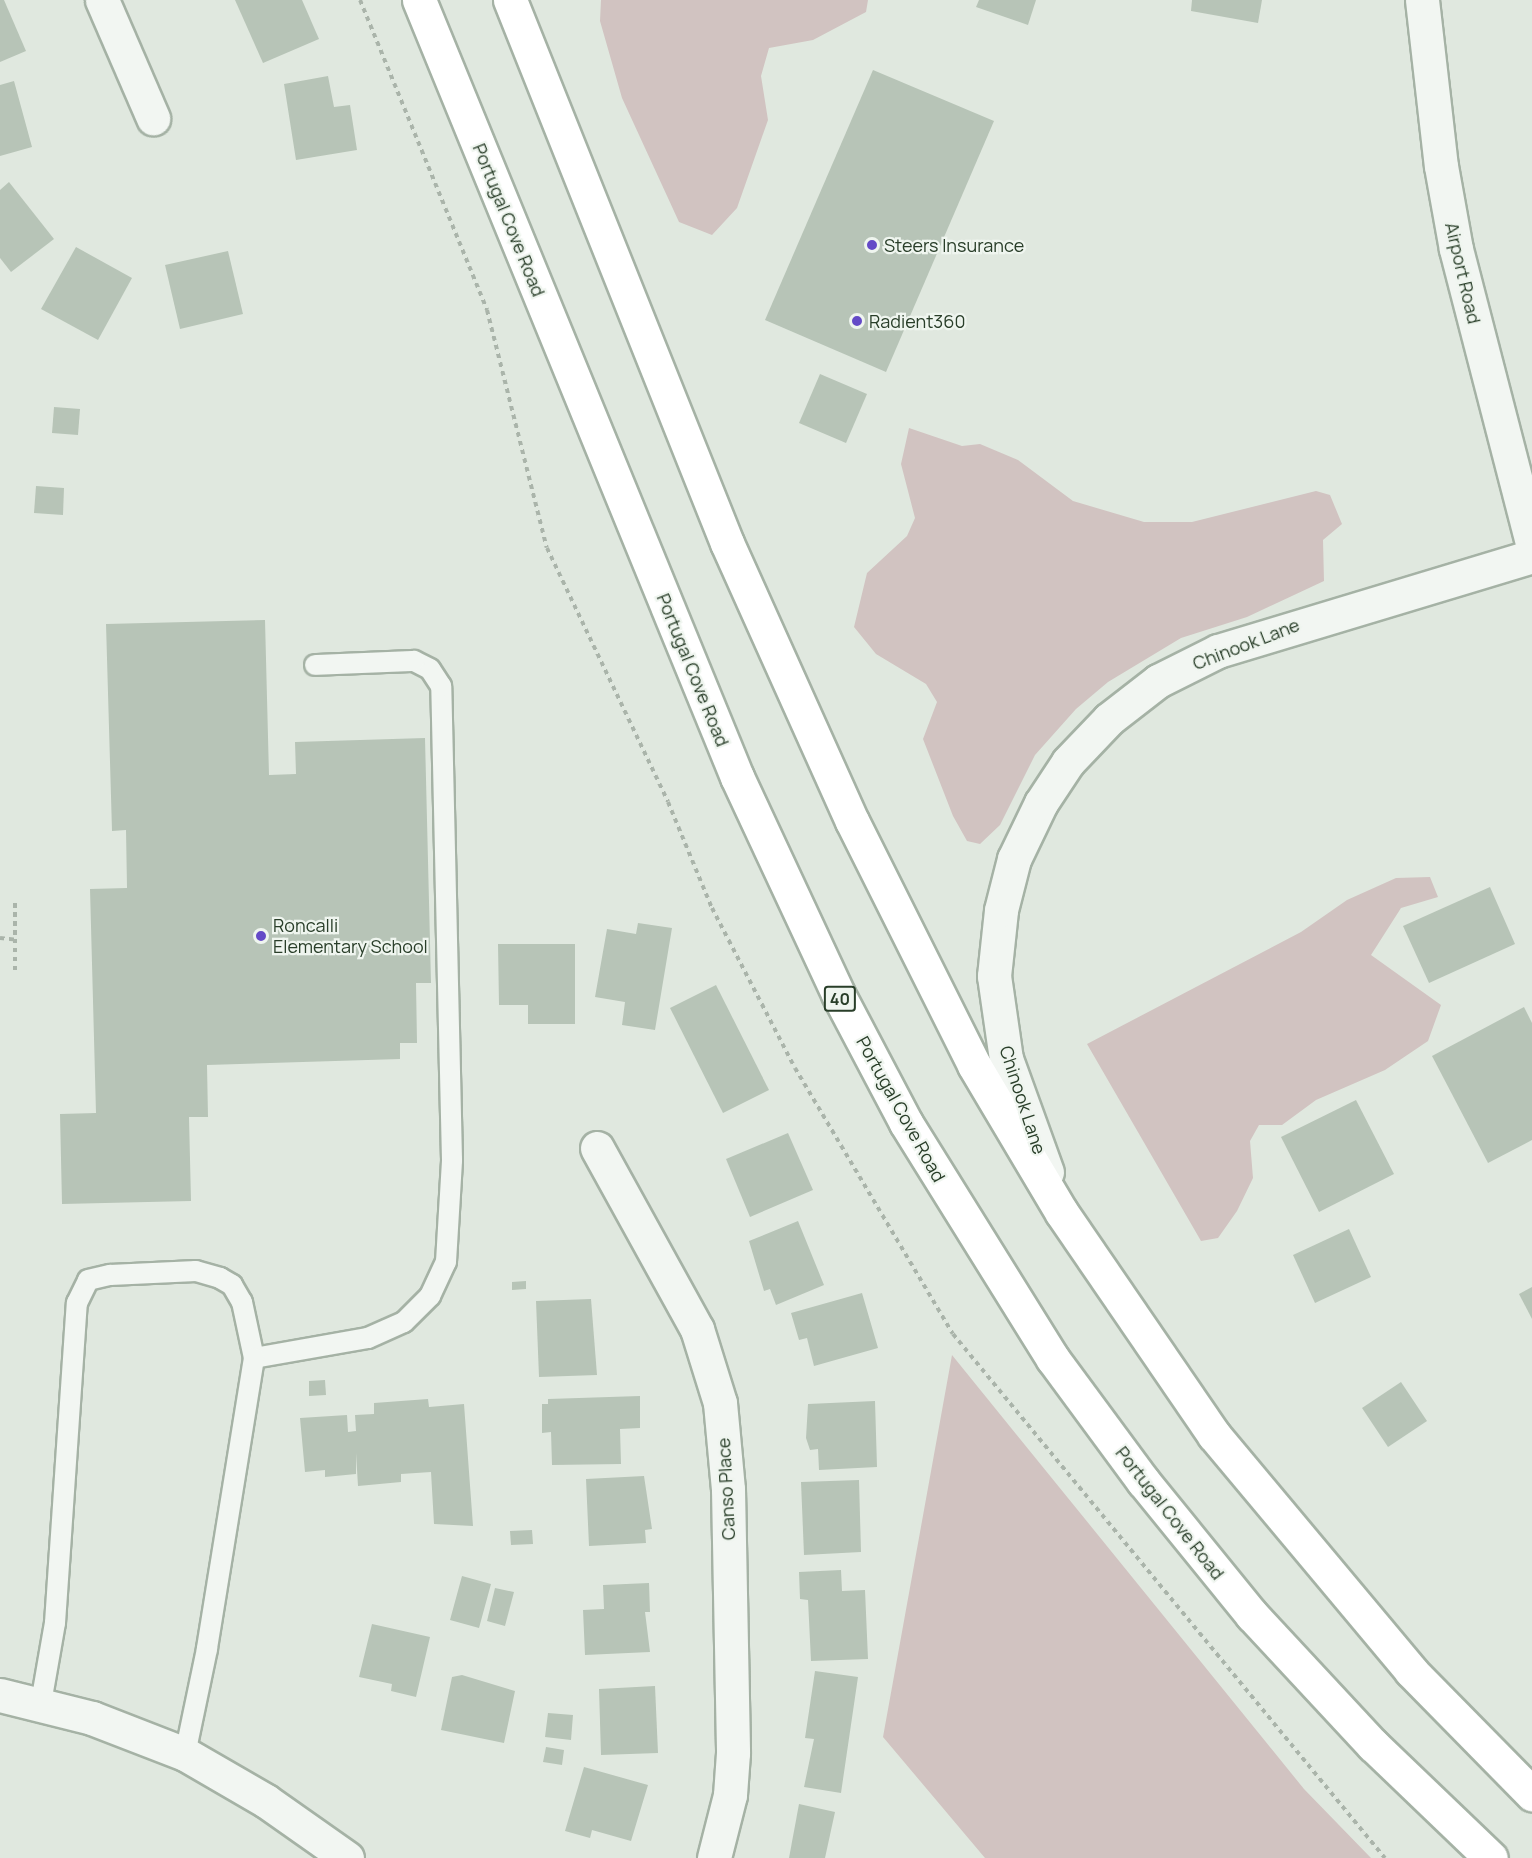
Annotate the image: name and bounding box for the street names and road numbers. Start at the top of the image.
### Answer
street label: Portugal Cove Road [468,140,550,300]
street label: Airport Road [1441,220,1485,326]
street label: Portugal Cove Road [652,590,734,750]
street label: Chinook Lane [1190,614,1302,674]
road number: 40 [824,986,856,1012]
street label: Portugal Cove Road [852,1032,950,1186]
street label: Chinook Lane [995,1043,1051,1157]
street label: Canso Place [713,1437,739,1541]
street label: Portugal Cove Road [1111,1442,1229,1584]

